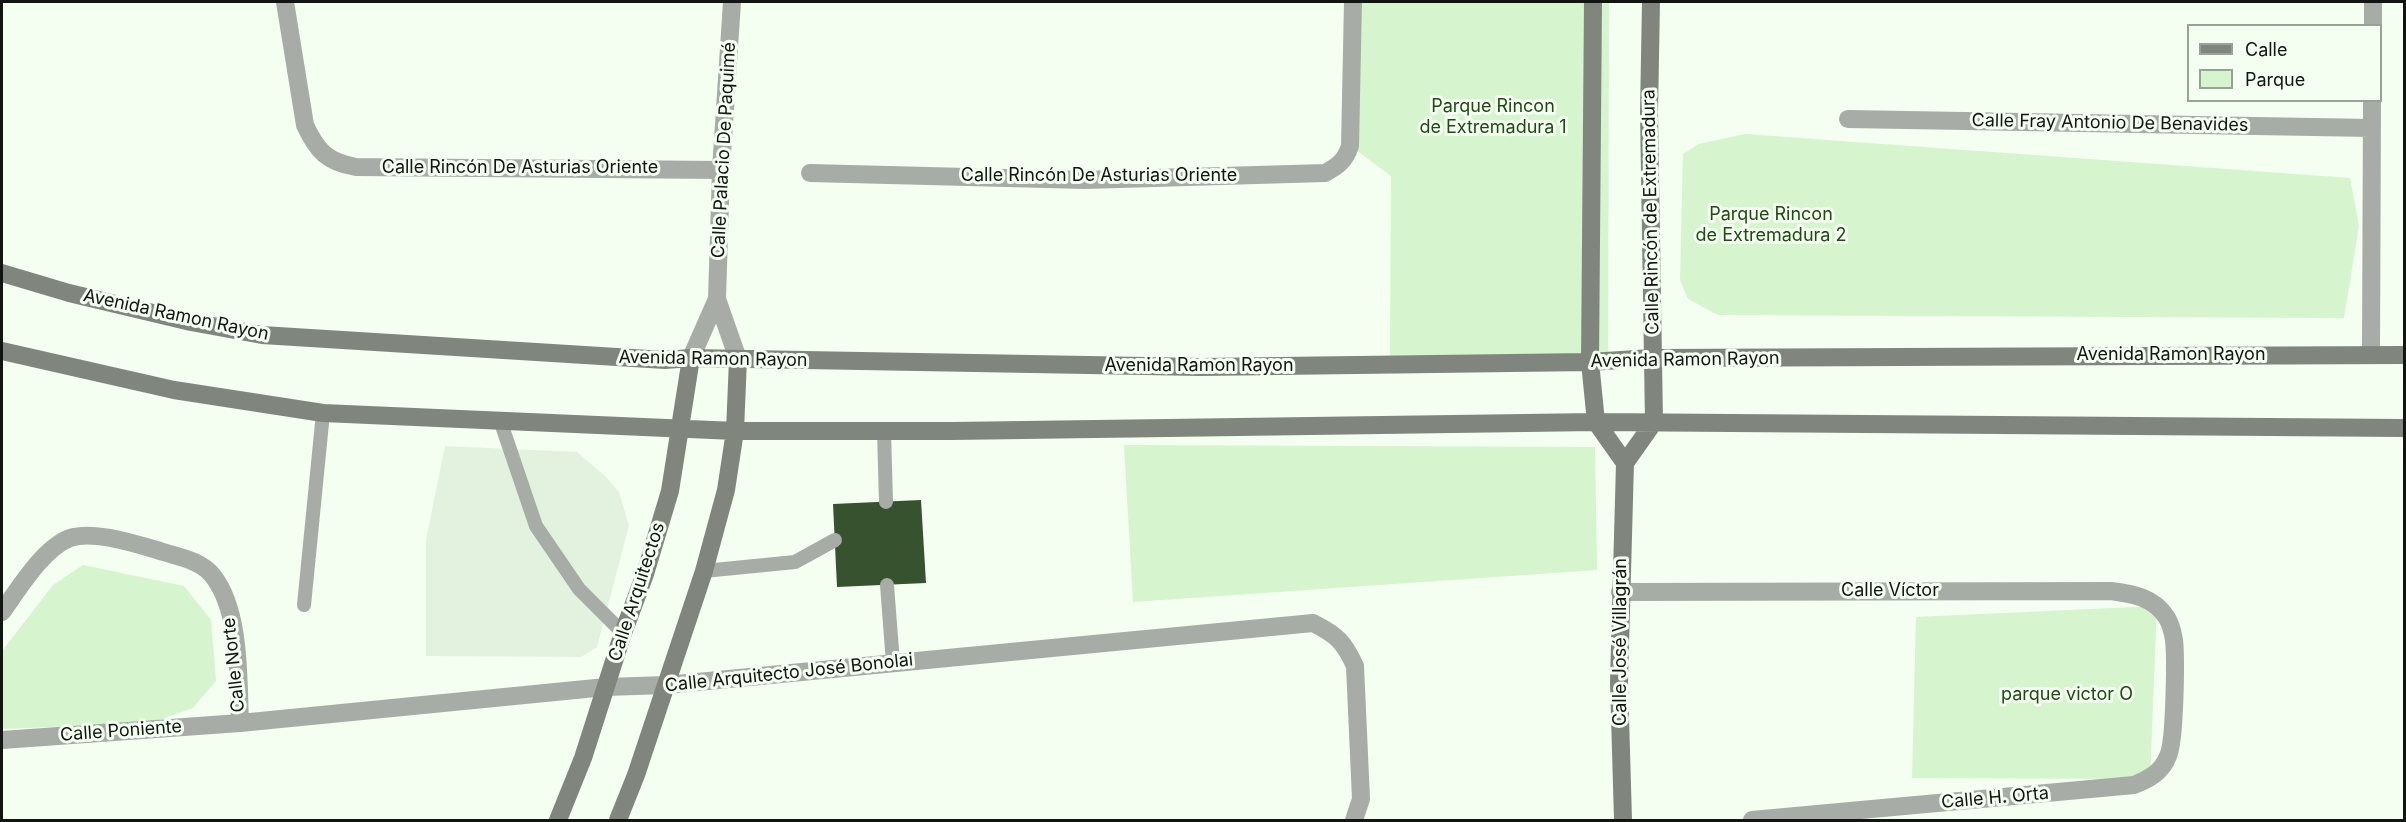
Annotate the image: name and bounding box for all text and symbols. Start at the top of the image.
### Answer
legend [2187,24,2382,102]
text: Calle [2245,39,2287,60]
street label: Calle Palacio De Paquimé [708,41,740,259]
text: Parque [2245,69,2305,90]
street label: Calle Rincón de Extremadura [1638,89,1664,335]
park label: Parque Rincon de Extremadura 1 [1419,96,1567,138]
street label: Calle Fray Antonio De Benavides [1972,110,2248,136]
street label: Calle Rincón De Asturias Oriente [382,157,658,179]
street label: Calle Rincón De Asturias Oriente [961,165,1237,187]
park label: Parque Rincon de Extremadura 2 [1696,204,1846,246]
street label: Avenida Ramon Rayon [81,285,271,345]
street label: Avenida Ramon Rayon [2076,344,2266,366]
street label: Avenida Ramon Rayon [618,347,808,371]
street label: Avenida Ramon Rayon [1590,348,1780,372]
street label: Avenida Ramon Rayon [1104,355,1294,377]
street label: Calle Arquitectos [604,520,670,664]
street label: Calle José Villagrán [1610,558,1632,726]
street label: Calle Víctor [1841,580,1939,602]
street label: Calle Norte [218,617,250,713]
street label: Calle Arquitecto José Bonolai [664,649,914,697]
park label: parque victor O [2001,684,2133,706]
street label: Calle Poniente [59,716,183,746]
street label: Calle H. Orta [1940,783,2050,813]

